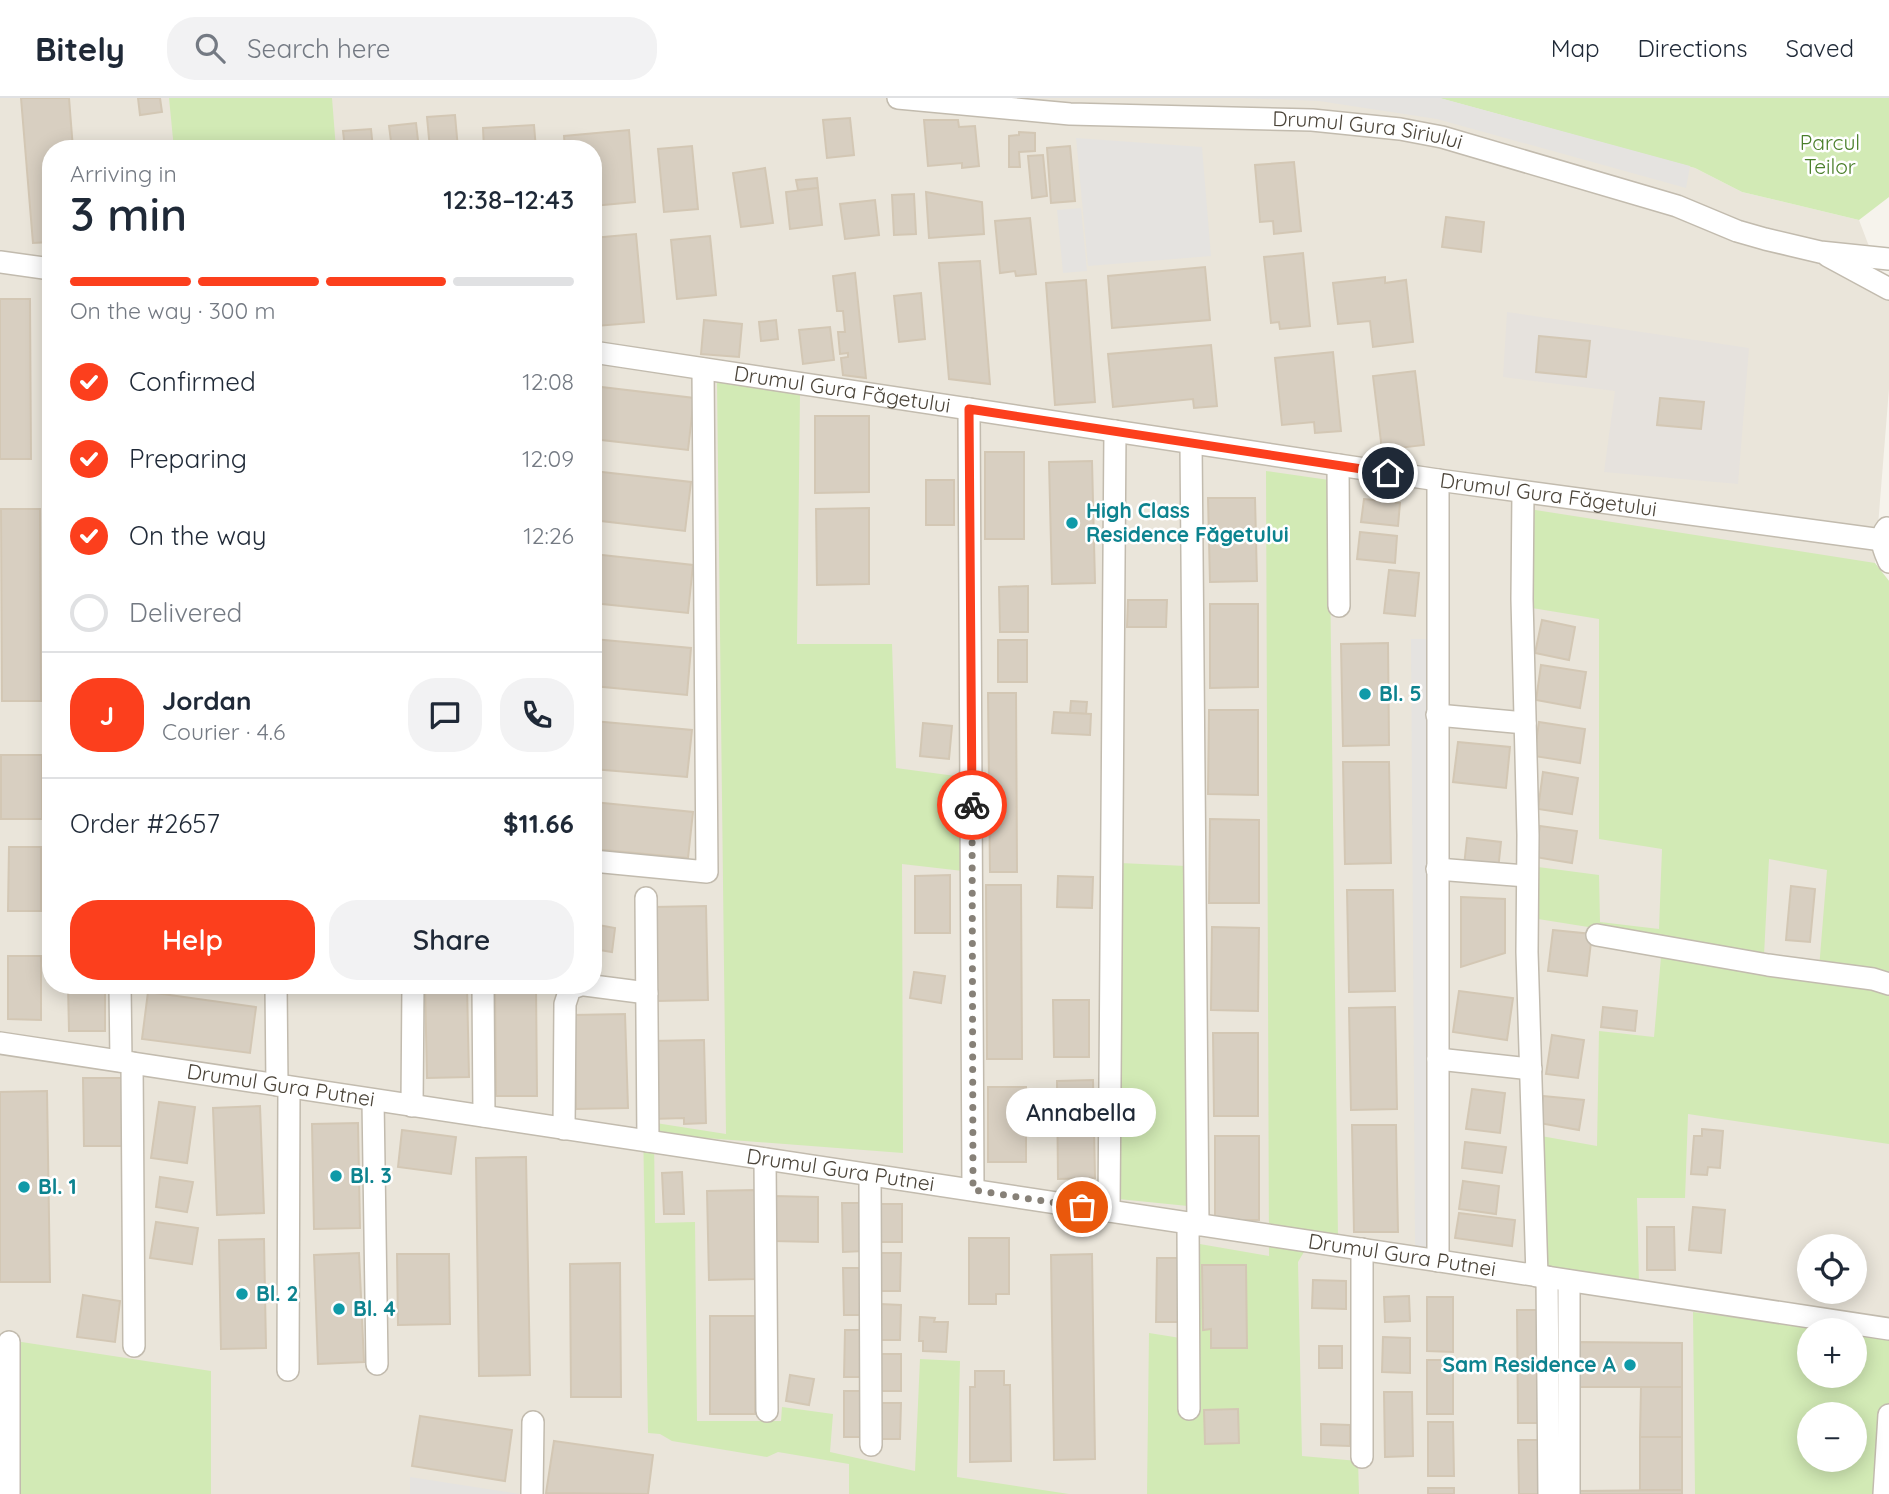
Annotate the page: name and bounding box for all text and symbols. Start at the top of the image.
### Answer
search box [167,17,657,80]
text: Bitely [35,28,125,69]
icon: search [191,29,229,67]
text: Search here [247,32,391,65]
text: Map [1551,33,1600,63]
text: Directions [1638,33,1748,63]
text: Saved [1786,33,1854,63]
street label: Drumul Gura Siriului [1272,105,1466,154]
park label: Parcul Teilor [1800,129,1860,179]
text: Arriving in [70,159,177,188]
text: 12:38–12:43 [443,183,574,216]
text: 3 min [70,185,187,243]
text: On the way · 300 m [70,296,275,325]
street label: Drumul Gura Făgetului [732,360,952,418]
icon: check [70,363,108,401]
text: Confirmed [129,365,256,398]
text: 12:08 [522,367,574,396]
icon: check [70,440,108,478]
text: Preparing [129,442,247,475]
pin [1358,443,1418,503]
text: 12:09 [522,444,574,473]
icon: home [1369,454,1407,492]
street label: Drumul Gura Făgetului [1438,466,1659,521]
place label: High Class Residence Făgetului [1086,497,1289,547]
marker: High Class Residence Făgetului [1064,515,1080,531]
icon: check [70,517,108,555]
text: On the way [129,519,267,552]
text: 12:26 [523,521,574,550]
text: Delivered [129,596,242,629]
button: chat [408,678,482,752]
button: phone [500,678,574,752]
place label: Bl. 5 [1379,680,1422,706]
text: Jordan [162,684,251,717]
marker: Bl. 5 [1357,686,1373,702]
text: J [100,699,114,732]
text: Courier · 4.6 [162,717,285,746]
courier [937,770,1007,840]
icon: bike [953,786,991,824]
text: Order #2657 [70,807,220,840]
text: $11.66 [503,807,574,840]
button: Help [70,900,315,980]
button: Share [329,900,574,980]
street label: Drumul Gura Putnei [185,1057,377,1112]
callout: Annabella [1007,1088,1157,1137]
text: Annabella [1026,1098,1136,1127]
street label: Drumul Gura Putnei [745,1142,936,1196]
place label: Bl. 3 [350,1162,392,1188]
marker: Bl. 3 [328,1168,344,1184]
place label: Bl. 1 [38,1173,77,1199]
pin [1052,1177,1112,1237]
marker: Bl. 1 [16,1179,32,1195]
icon: bag [1063,1188,1101,1226]
street label: Drumul Gura Putnei [1306,1227,1498,1281]
map controls [1797,1234,1867,1472]
button: locate [1797,1234,1867,1304]
place label: Bl. 2 [256,1280,298,1306]
marker: Bl. 2 [234,1286,250,1302]
place label: Bl. 4 [353,1295,396,1321]
marker: Bl. 4 [331,1301,347,1317]
button: + [1797,1318,1867,1388]
place label: Sam Residence A [1443,1351,1617,1377]
marker: Sam Residence A [1622,1357,1638,1373]
button: − [1797,1402,1867,1472]

